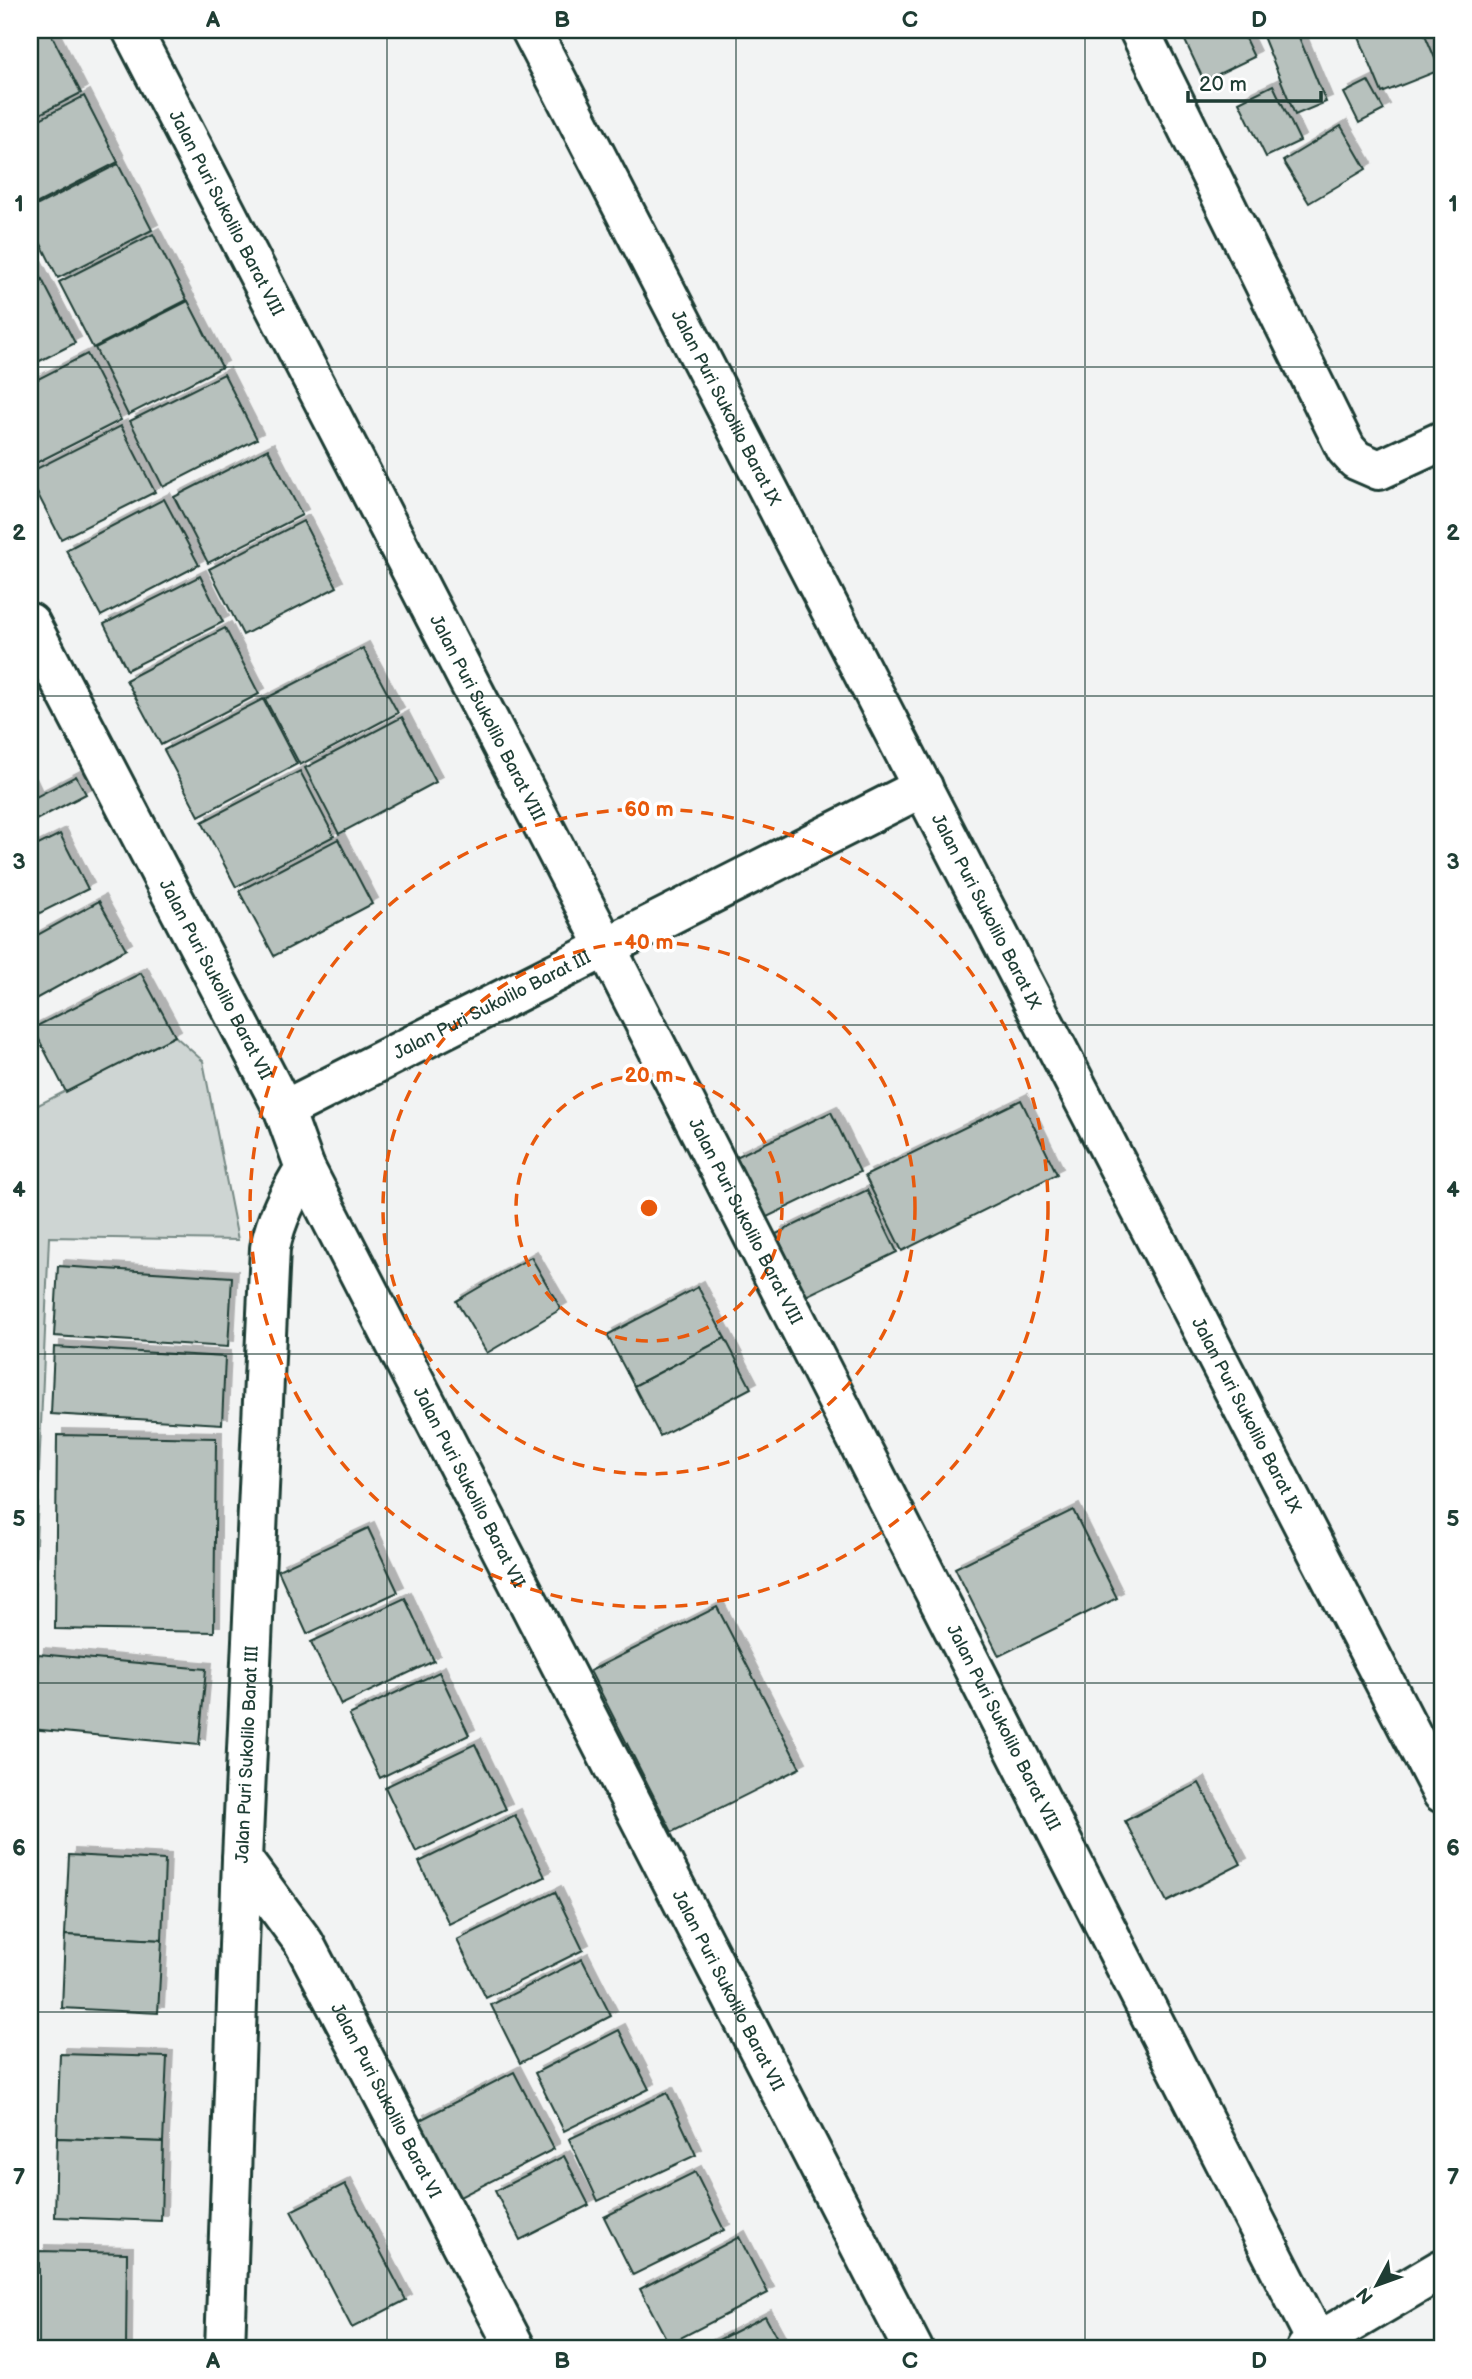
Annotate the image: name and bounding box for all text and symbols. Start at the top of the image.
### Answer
text: A [205,6,221,34]
text: B [554,6,570,34]
text: C [902,6,918,34]
text: D [1251,6,1267,34]
scale bar [1188,60,1322,104]
text: 20 m [1199,72,1247,97]
street label: Jalan Puri Sukolilo Barat VIII [165,107,288,319]
text: 1 [14,190,24,218]
text: 1 [1448,190,1458,218]
street label: Jalan Puri Sukolilo Barat IX [667,306,786,509]
text: 2 [12,519,26,547]
text: 2 [1446,519,1460,547]
street label: Jalan Puri Sukolilo Barat VIII [426,611,549,824]
text: 60 m [624,797,674,822]
street label: Jalan Puri Sukolilo Barat IX [927,810,1046,1013]
text: 3 [12,848,26,876]
text: 3 [1446,848,1460,876]
street label: Jalan Puri Sukolilo Barat VII [155,876,277,1083]
text: 40 m [624,930,674,955]
street label: Jalan Puri Sukolilo Barat III [390,946,594,1063]
text: 20 m [625,1063,673,1088]
street label: Jalan Puri Sukolilo Barat VIII [685,1115,807,1328]
text: 4 [12,1176,26,1204]
text: 4 [1446,1176,1460,1204]
centre of rings [637,1196,661,1220]
street label: Jalan Puri Sukolilo Barat IX [1188,1314,1306,1517]
street label: Jalan Puri Sukolilo Barat VII [409,1383,530,1591]
text: 5 [12,1505,26,1533]
text: 5 [1446,1505,1460,1533]
street label: Jalan Puri Sukolilo Barat VIII [942,1621,1065,1834]
street label: Jalan Puri Sukolilo Barat III [231,1645,262,1864]
text: 6 [12,1834,26,1862]
text: 6 [1446,1834,1460,1862]
street label: Jalan Puri Sukolilo Barat VII [668,1887,789,2094]
street label: Jalan Puri Sukolilo Barat VI [327,1999,446,2202]
text: 7 [13,2163,26,2191]
text: 7 [1447,2163,1460,2191]
north arrow [1342,2250,1412,2320]
text: N [1352,2282,1379,2308]
text: A [205,2347,221,2375]
text: B [554,2347,570,2375]
text: C [902,2347,918,2375]
text: D [1251,2347,1267,2375]

